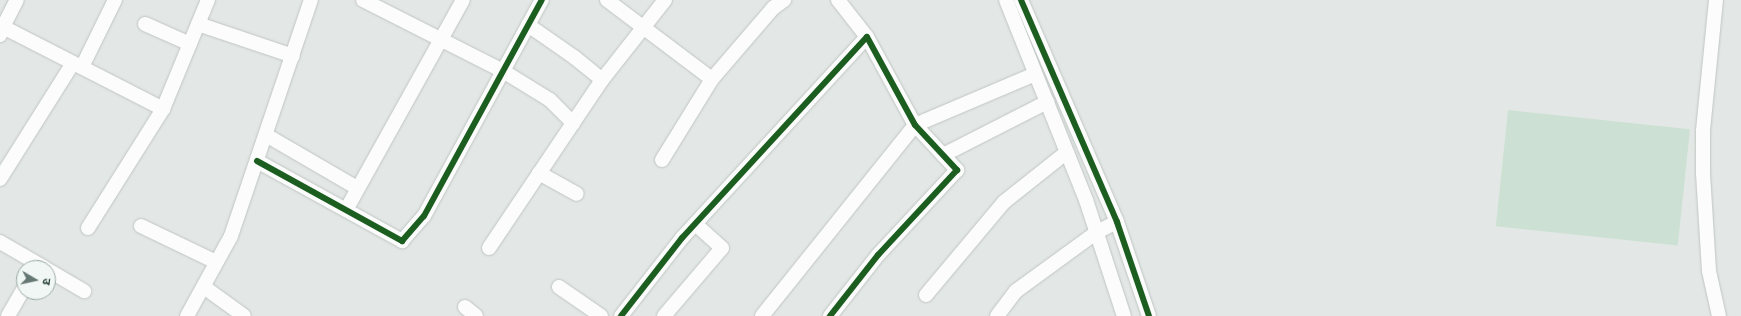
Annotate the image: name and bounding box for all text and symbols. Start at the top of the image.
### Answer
north arrow [16,260,56,300]
text: उ [40,278,54,286]

